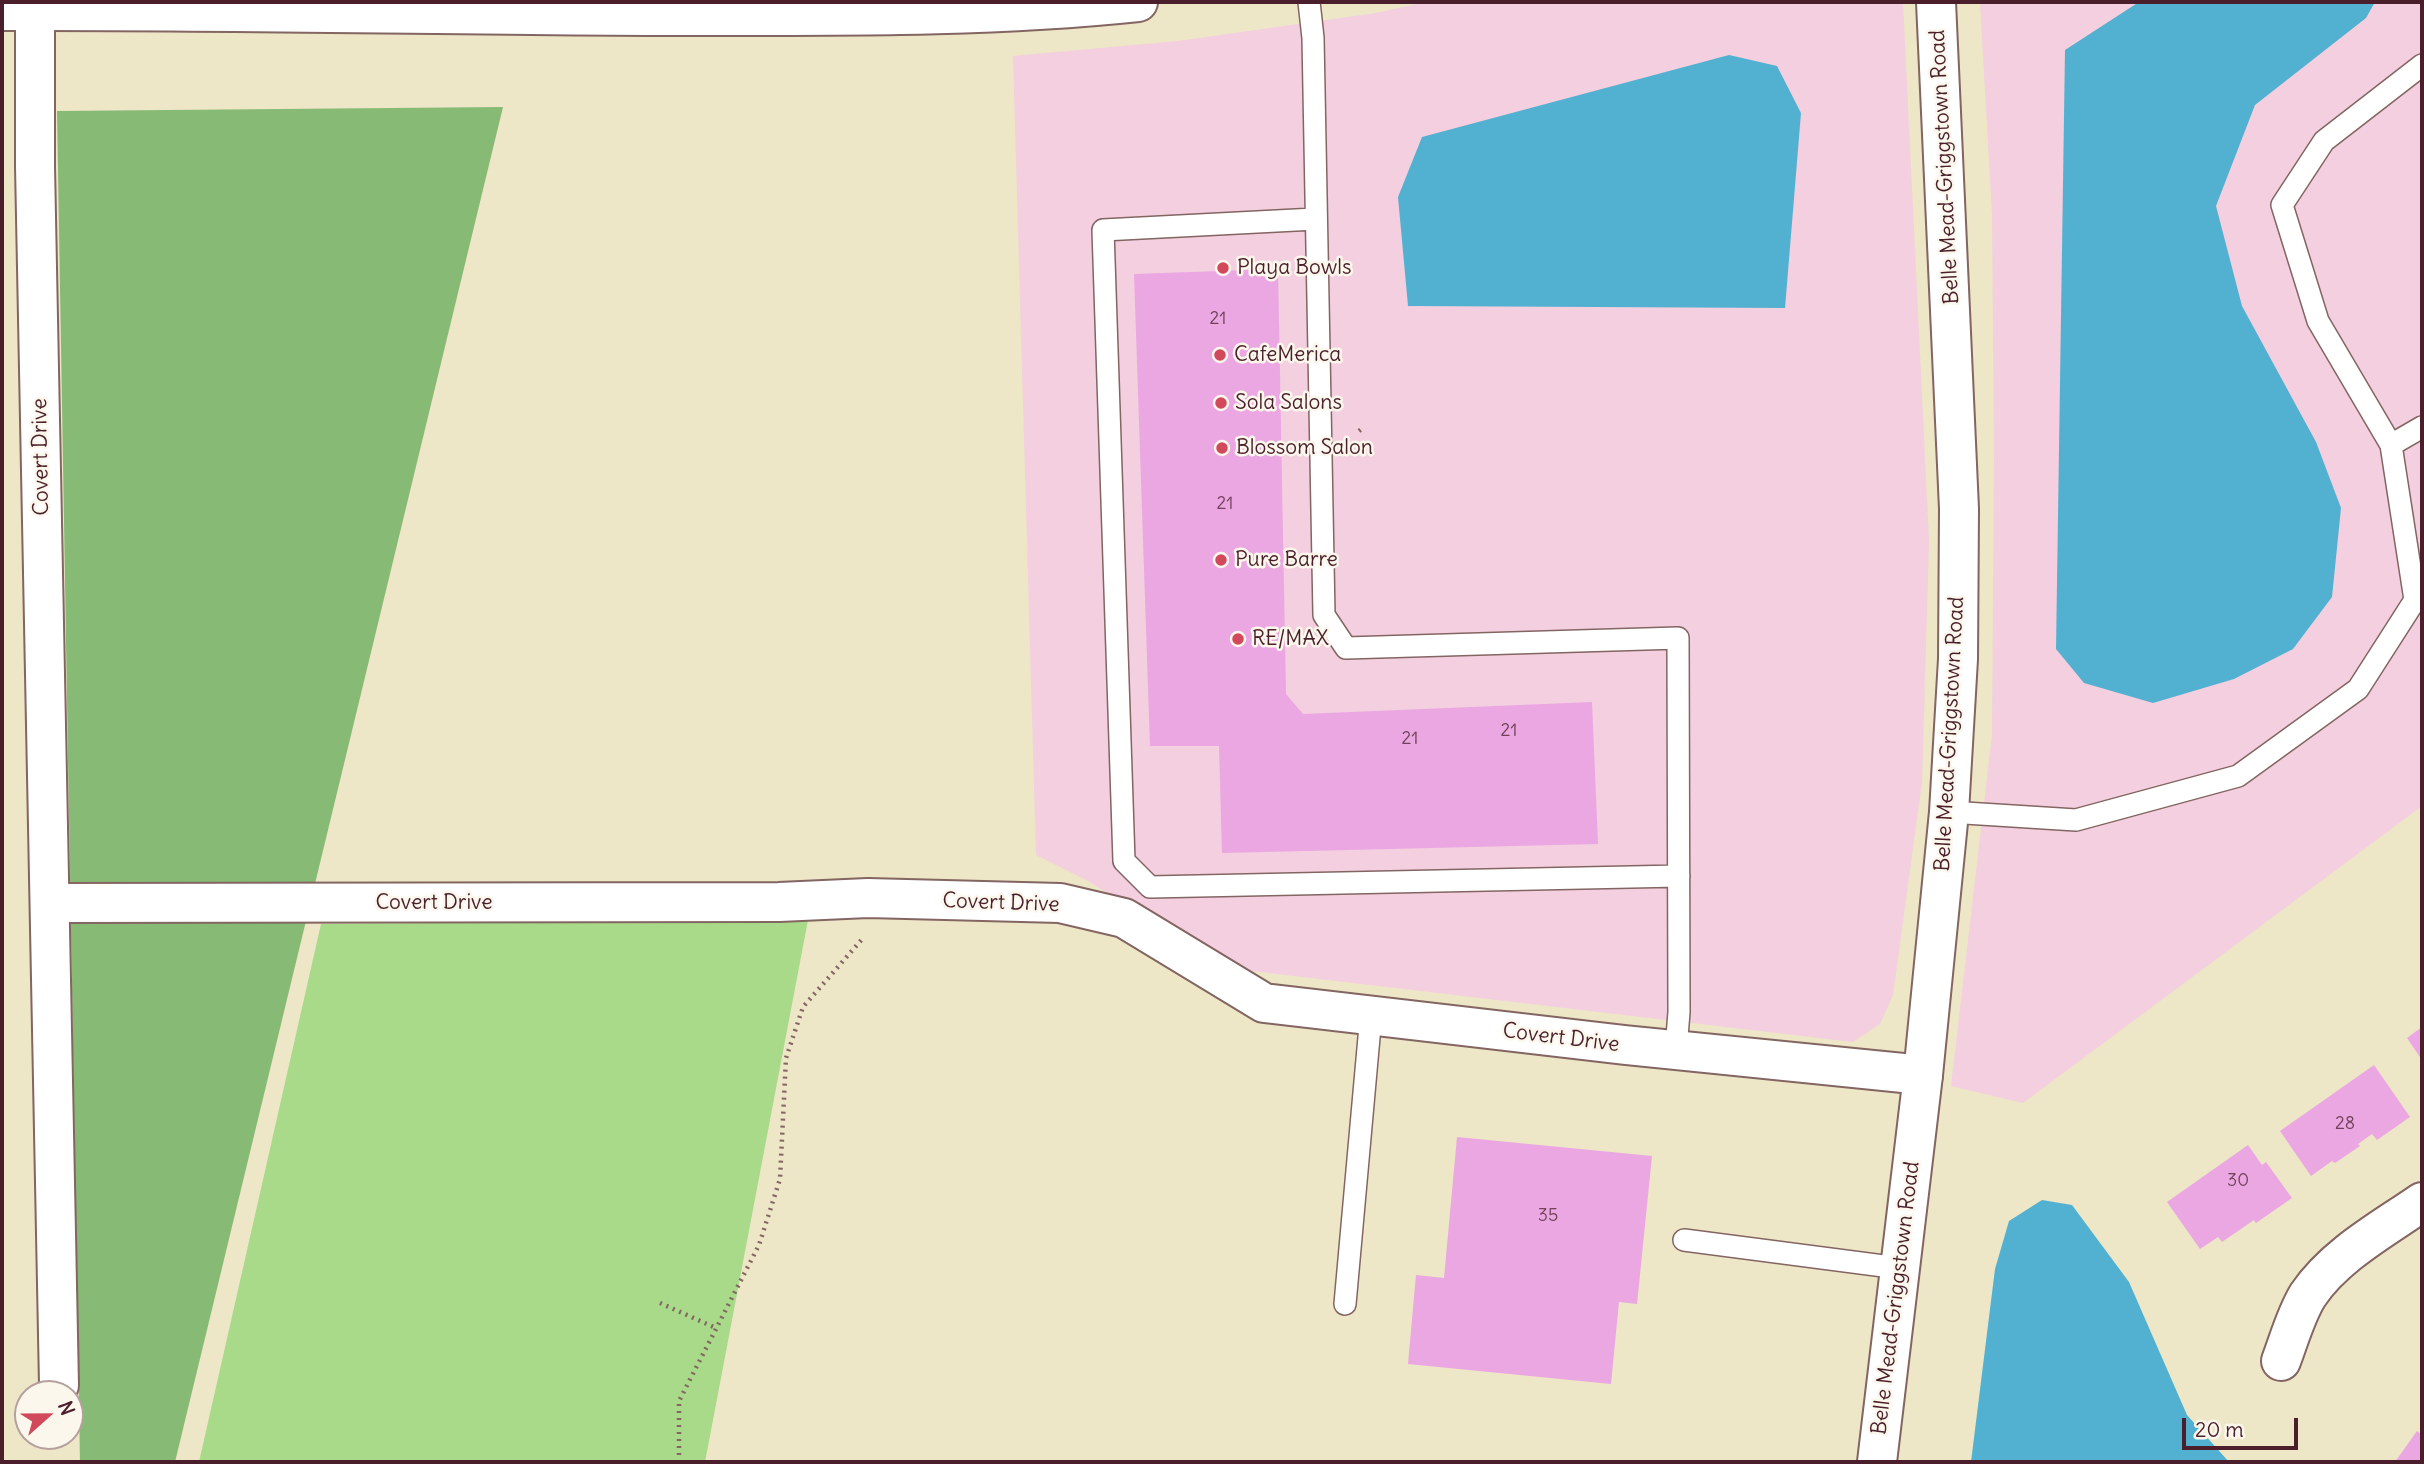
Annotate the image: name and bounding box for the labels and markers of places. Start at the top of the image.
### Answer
place label: Playa Bowls [1237,255,1351,281]
marker: Playa Bowls [1215,260,1231,276]
place label: CafeMerica [1234,342,1341,368]
marker: CafeMerica [1212,347,1228,363]
place label: Sola Salons [1235,390,1342,416]
marker: Sola Salons [1213,395,1229,411]
place label: Blossom Salon [1236,435,1373,461]
marker: Blossom Salon [1214,440,1230,456]
place label: Pure Barre [1235,547,1338,573]
marker: Pure Barre [1213,552,1229,568]
place label: RE/MAX [1252,626,1329,652]
marker: RE/MAX [1230,631,1246,647]

